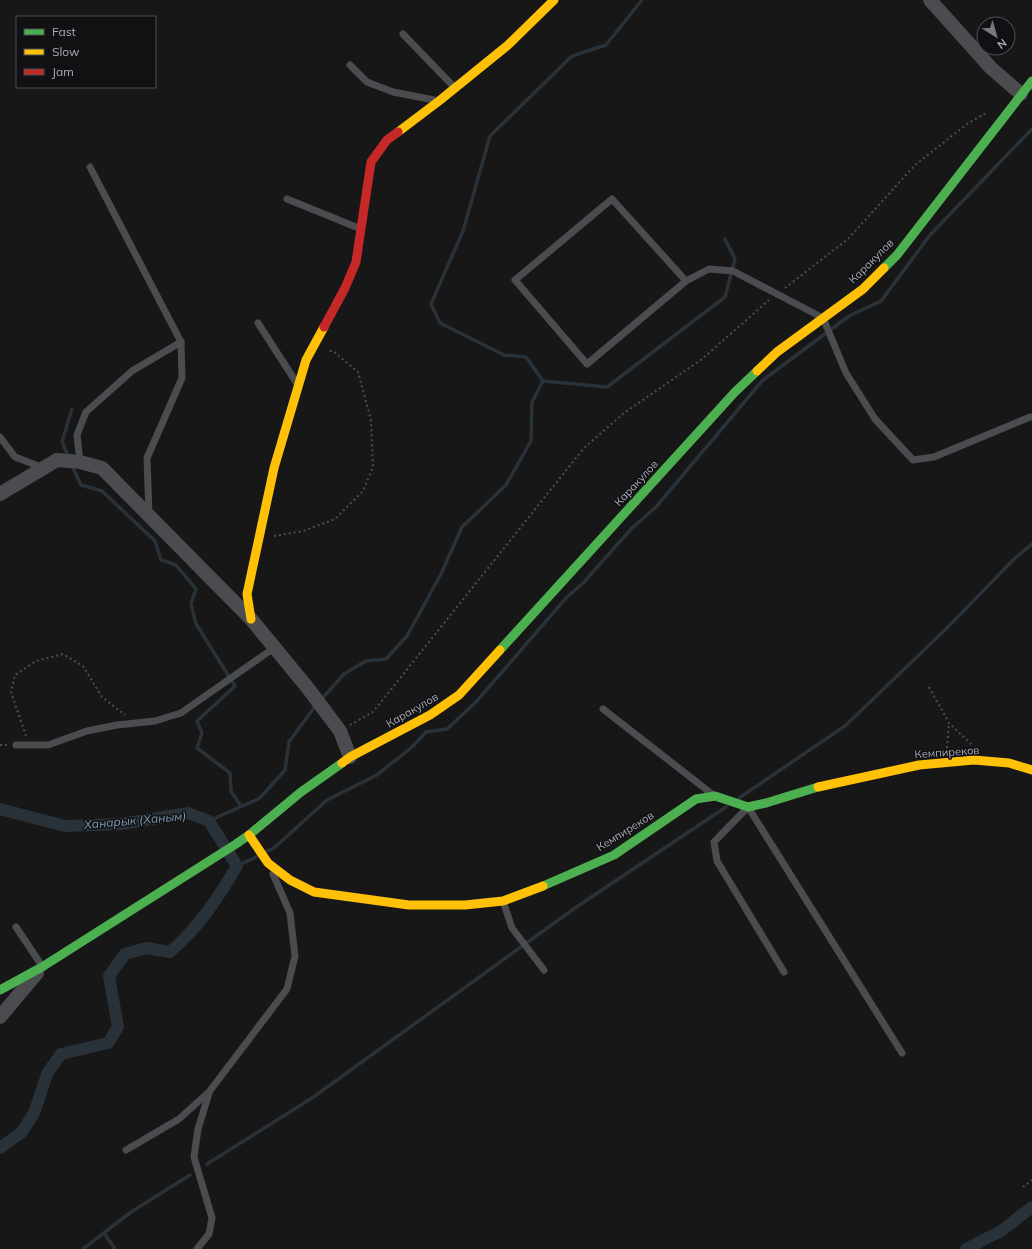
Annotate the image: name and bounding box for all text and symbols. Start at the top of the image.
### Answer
legend [16,16,156,88]
north arrow [976,16,1016,56]
text: Fast [52,24,76,39]
text: N [994,36,1010,52]
text: Slow [52,44,80,59]
text: Jam [52,64,74,79]
street label: Каракулов [846,236,896,286]
street label: Каракулов [611,457,661,509]
street label: Каракулов [383,689,441,731]
street label: Кемпиреков [914,743,980,761]
water label: Ханарык (Ханым) [82,808,187,832]
street label: Кемпиреков [594,808,656,854]

